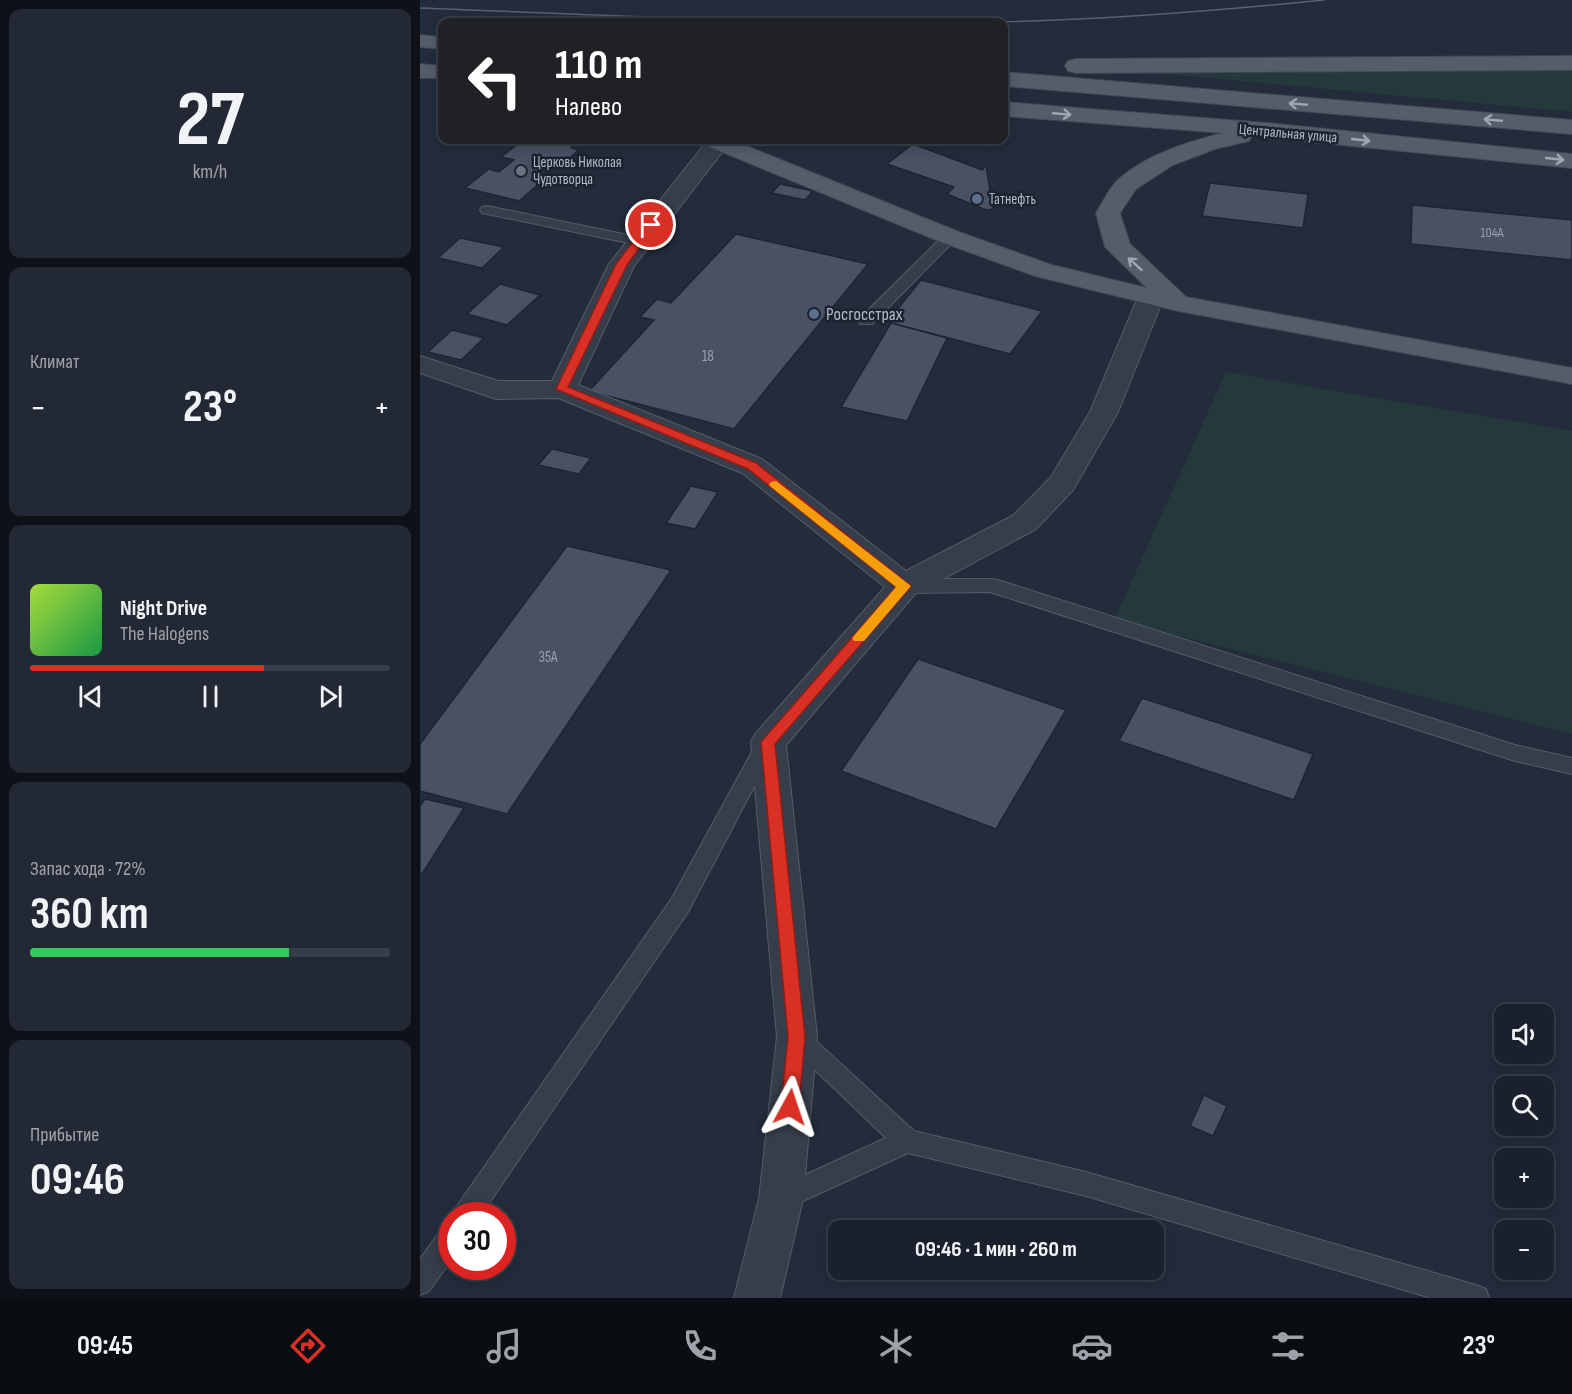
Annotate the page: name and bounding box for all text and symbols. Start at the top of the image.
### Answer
text: 110 m [555,40,642,91]
icon: left [456,42,534,120]
text: 27 [176,74,244,167]
text: Налево [555,91,622,123]
one-way arrow [1289,98,1309,109]
one-way arrow [1051,108,1071,119]
one-way arrow [1483,114,1503,125]
street label: Центральная улица [1238,120,1338,147]
one-way arrow [1350,135,1370,146]
place label: Церковь Николая Чудотворца [533,153,622,189]
one-way arrow [1544,154,1564,165]
text: km/h [193,160,227,184]
marker: Церковь Николая Чудотворца [514,164,528,178]
place label: Татнефть [989,190,1036,209]
marker: Татнефть [970,192,984,206]
pin [625,199,676,250]
icon: arrive [634,208,667,241]
house number: 104А [1481,224,1504,241]
one-way arrow [1128,256,1143,271]
place label: Росгосстрах [826,304,903,325]
marker: Росгосстрах [807,307,821,321]
house number: 18 [702,347,714,366]
text: Климат [30,350,80,374]
text: 23° [183,380,237,435]
text: − [30,388,46,428]
text: + [374,388,390,428]
text: Night Drive [120,595,207,622]
text: The Halogens [120,622,209,646]
house number: 35А [539,648,558,667]
icon: previous [74,680,107,713]
icon: pause [194,680,227,713]
icon: next [314,680,347,713]
text: Запас хода · 72% [30,857,146,881]
text: 360 km [30,887,149,942]
map controls [1494,1004,1554,1280]
button: sound [1494,1004,1554,1064]
position arrow [758,1075,822,1139]
button: search [1494,1076,1554,1136]
text: Прибытие [30,1123,99,1147]
button: + [1494,1148,1554,1208]
text: 09:46 [30,1153,125,1208]
speed limit sign: 30 [438,1202,516,1280]
button: − [1494,1220,1554,1280]
text: 09:46 · 1 мин · 260 m [915,1236,1077,1263]
icon: directions [287,1325,329,1367]
icon: music [483,1325,525,1367]
icon: phone [679,1325,721,1367]
icon: climate [875,1325,917,1367]
icon: car [1071,1325,1113,1367]
icon: filters [1267,1325,1309,1367]
text: 09:45 [77,1330,133,1362]
text: 23° [1463,1330,1495,1362]

